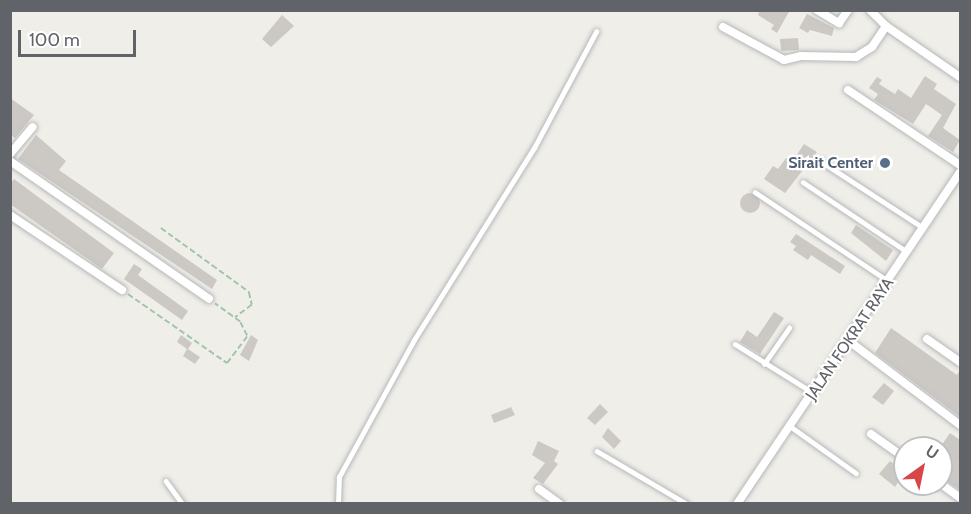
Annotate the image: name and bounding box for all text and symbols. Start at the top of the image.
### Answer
scale bar [21,18,140,56]
text: 100 m [29,29,80,51]
place label: Sirait Center [788,153,873,173]
marker: Sirait Center [878,156,892,170]
street label: JALAN FOKRAT RAYA [802,274,898,404]
north arrow [893,436,953,496]
text: U [922,441,942,463]

